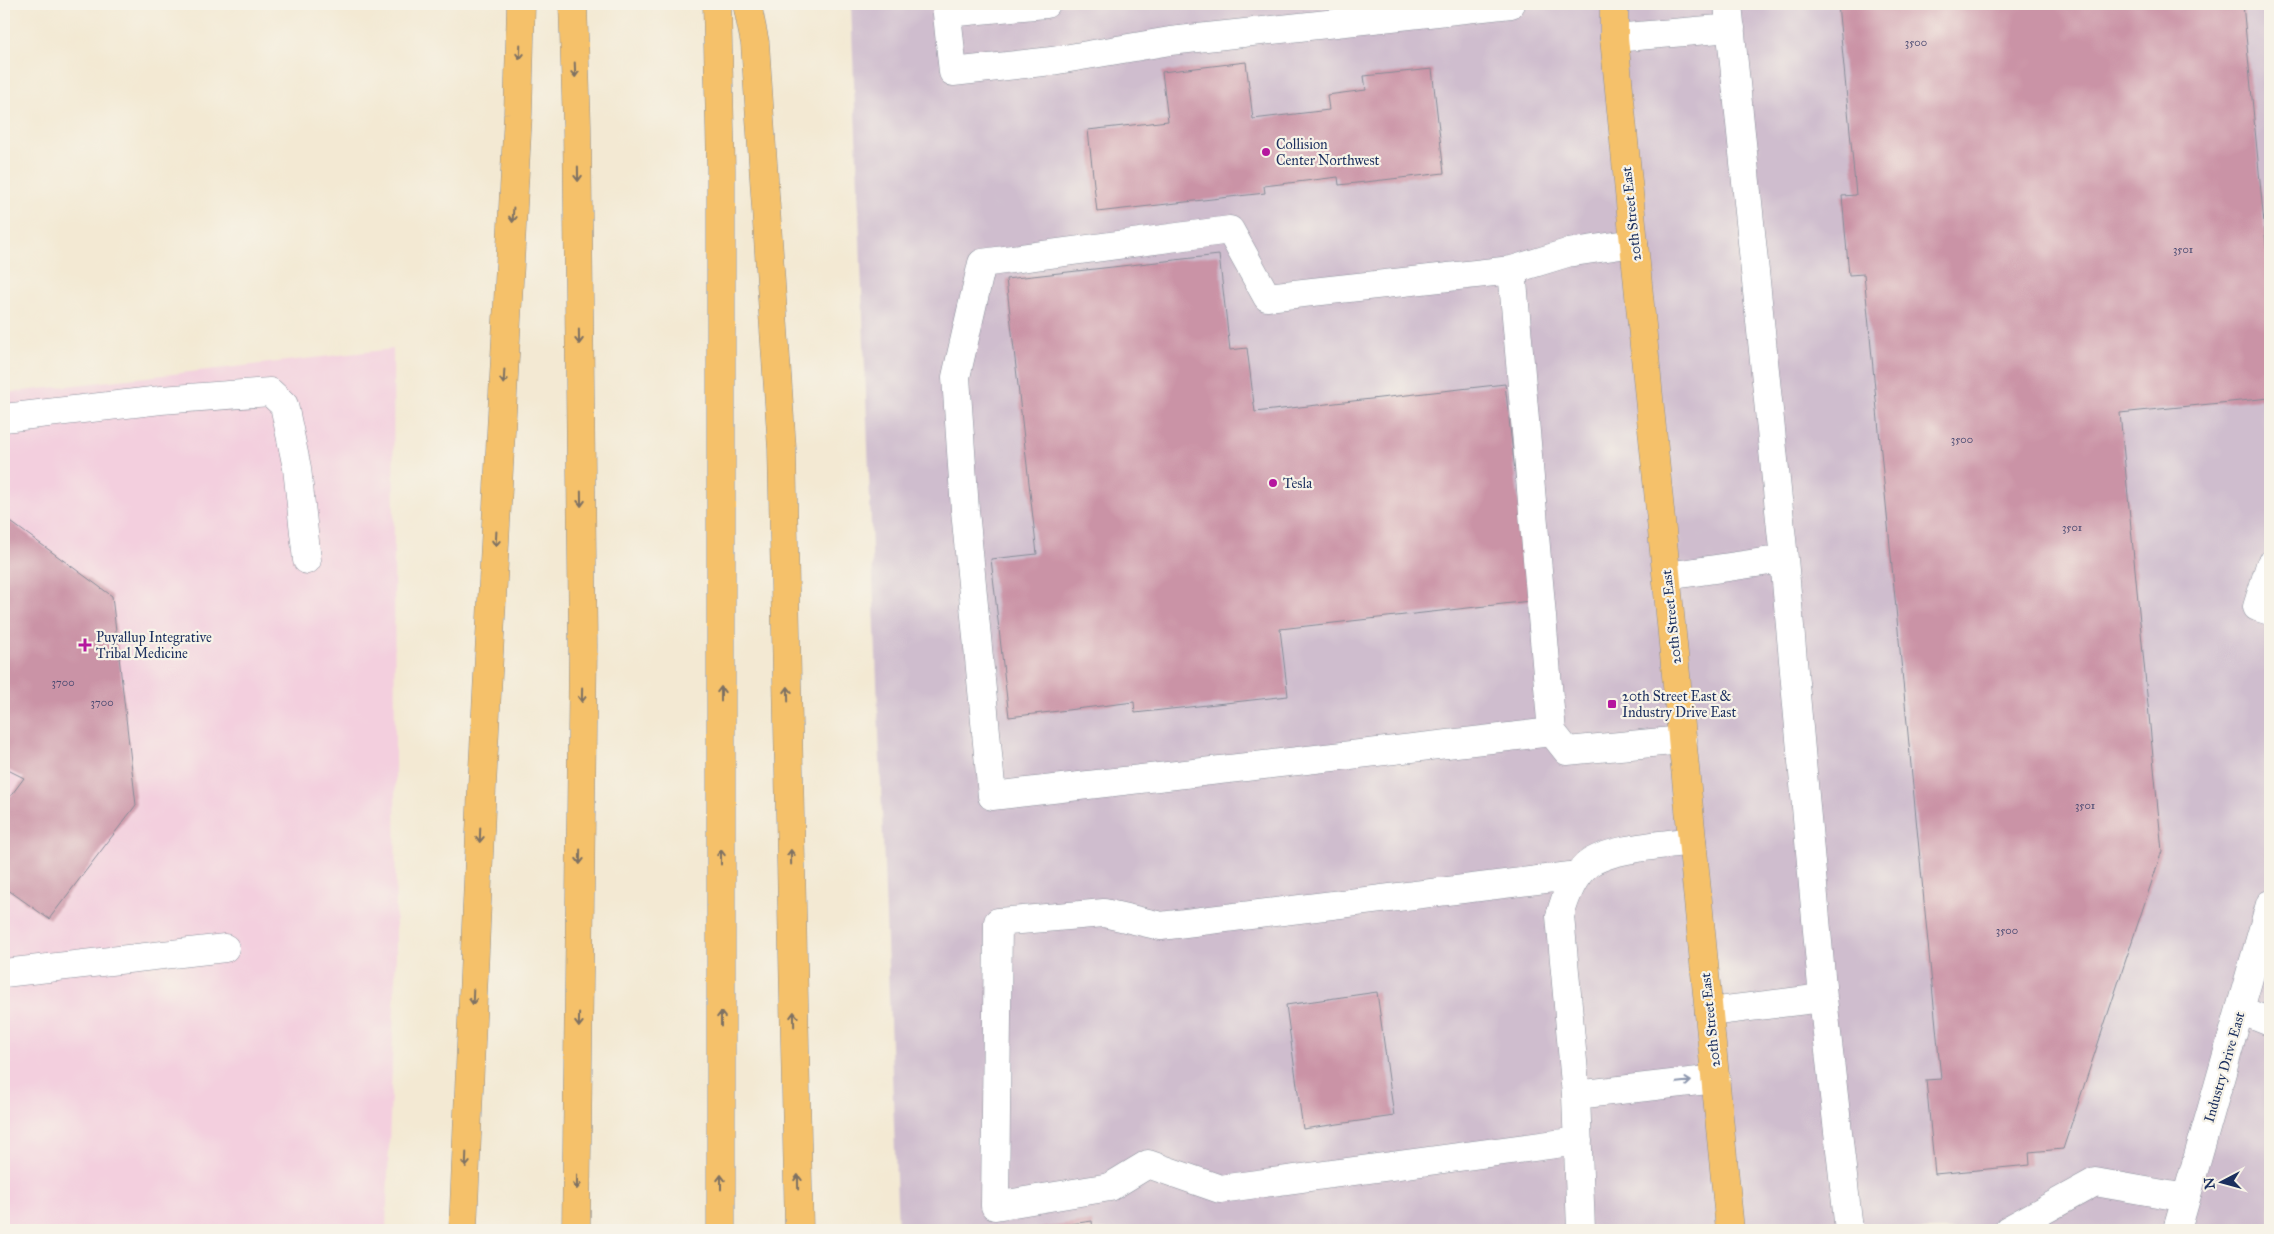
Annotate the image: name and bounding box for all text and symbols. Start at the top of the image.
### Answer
house number: 3500 [1905,36,1927,49]
one-way arrow [515,44,525,60]
one-way arrow [571,62,580,78]
place label: Collision Center Northwest [1276,136,1380,169]
marker: Collision Center Northwest [1260,146,1272,158]
one-way arrow [573,166,583,182]
street label: 20th Street East [1618,166,1645,262]
one-way arrow [508,207,517,223]
house number: 3501 [2173,243,2193,256]
one-way arrow [574,328,584,344]
one-way arrow [500,369,509,385]
house number: 3500 [1951,433,1973,446]
place label: Tesla [1283,475,1312,492]
marker: Tesla [1267,477,1279,489]
one-way arrow [576,490,586,507]
house number: 3501 [2062,521,2082,534]
one-way arrow [491,531,500,547]
street label: 20th Street East [1658,569,1685,665]
place label: Puyallup Integrative Tribal Medicine [96,629,212,662]
marker: Puyallup Integrative Tribal Medicine [78,638,92,652]
house number: 3700 [51,676,75,689]
one-way arrow [577,686,587,702]
one-way arrow [716,686,726,702]
one-way arrow [783,686,792,702]
place label: 20th Street East & Industry Drive East [1622,688,1736,721]
house number: 3700 [90,696,114,709]
marker: 20th Street East & Industry Drive East [1606,698,1618,710]
house number: 3501 [2075,799,2095,812]
one-way arrow [476,827,485,843]
one-way arrow [576,849,585,865]
one-way arrow [716,849,726,865]
one-way arrow [786,849,796,865]
house number: 3500 [1996,924,2018,937]
street label: 20th Street East [1697,972,1724,1068]
one-way arrow [469,989,478,1005]
street label: Industry Drive East [2201,1010,2248,1124]
one-way arrow [574,1011,584,1027]
one-way arrow [716,1011,726,1028]
one-way arrow [790,1011,799,1027]
one-way arrow [1675,1077,1691,1087]
one-way arrow [462,1151,471,1167]
north arrow [2196,1156,2246,1206]
one-way arrow [572,1174,582,1190]
one-way arrow [716,1174,726,1190]
one-way arrow [793,1174,803,1190]
text: N [2200,1176,2219,1190]

